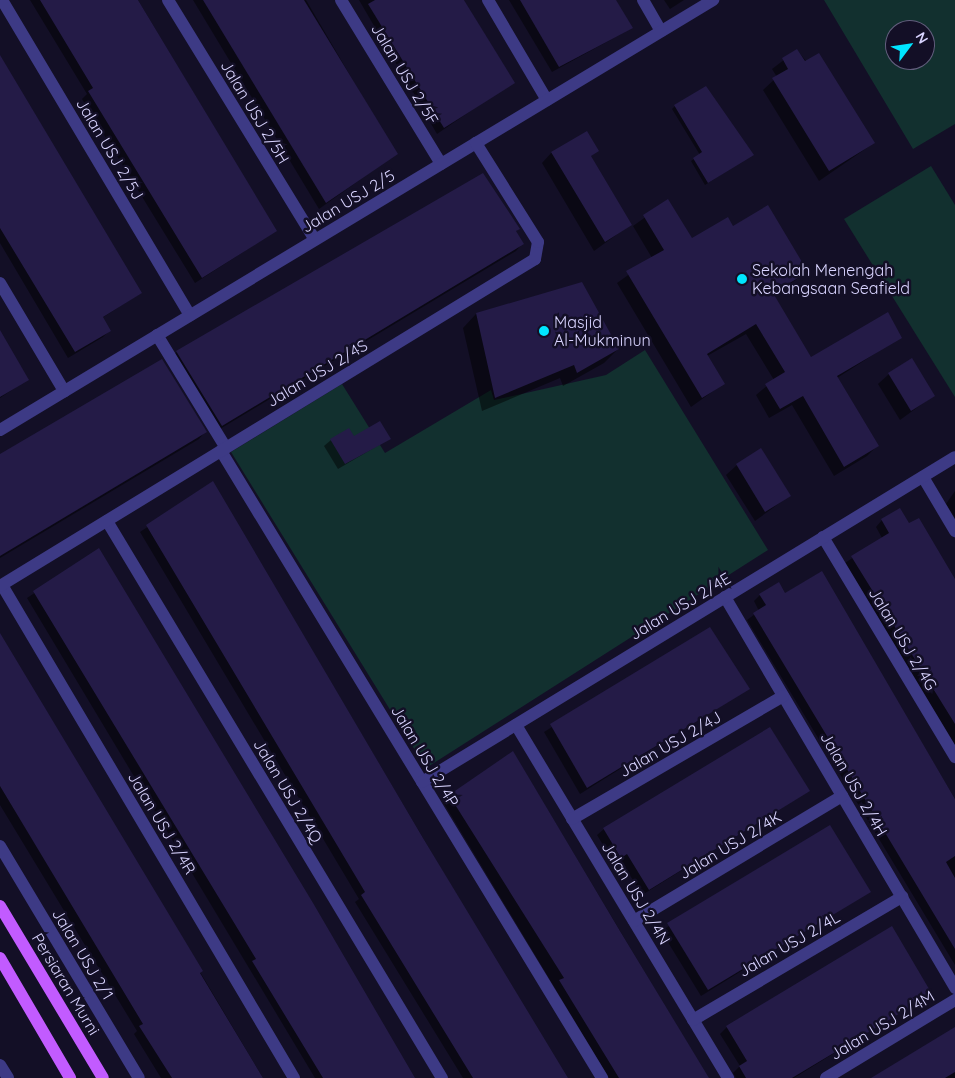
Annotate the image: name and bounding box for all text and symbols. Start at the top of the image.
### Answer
street label: Jalan USJ 2/5F [367,20,443,128]
north arrow [885,20,935,70]
text: N [912,29,932,47]
street label: Jalan USJ 2/5H [217,57,293,167]
street label: Jalan USJ 2/5J [72,95,148,203]
street label: Jalan USJ 2/5 [298,166,398,236]
place label: Sekolah Menengah Kebangsaan Seafield [752,260,910,298]
marker: Sekolah Menengah Kebangsaan Seafield [736,273,748,285]
place label: Masjid Al-Mukminun [554,312,651,350]
marker: Masjid Al-Mukminun [538,325,550,337]
street label: Jalan USJ 2/4S [263,335,371,411]
street label: Jalan USJ 2/4E [626,568,734,644]
street label: Jalan USJ 2/4G [865,584,941,694]
street label: Jalan USJ 2/4P [387,702,463,810]
street label: Jalan USJ 2/4J [616,707,724,781]
street label: Jalan USJ 2/4H [816,729,892,839]
street label: Jalan USJ 2/4Q [249,736,327,846]
street label: Jalan USJ 2/4R [124,768,200,878]
street label: Jalan USJ 2/4K [675,807,785,883]
street label: Jalan USJ 2/4N [598,838,674,948]
street label: Jalan USJ 2/1 [48,905,118,1003]
street label: Jalan USJ 2/4L [735,907,843,981]
street label: Persiaran Murni [28,929,104,1039]
street label: Jalan USJ 2/4M [826,986,938,1064]

